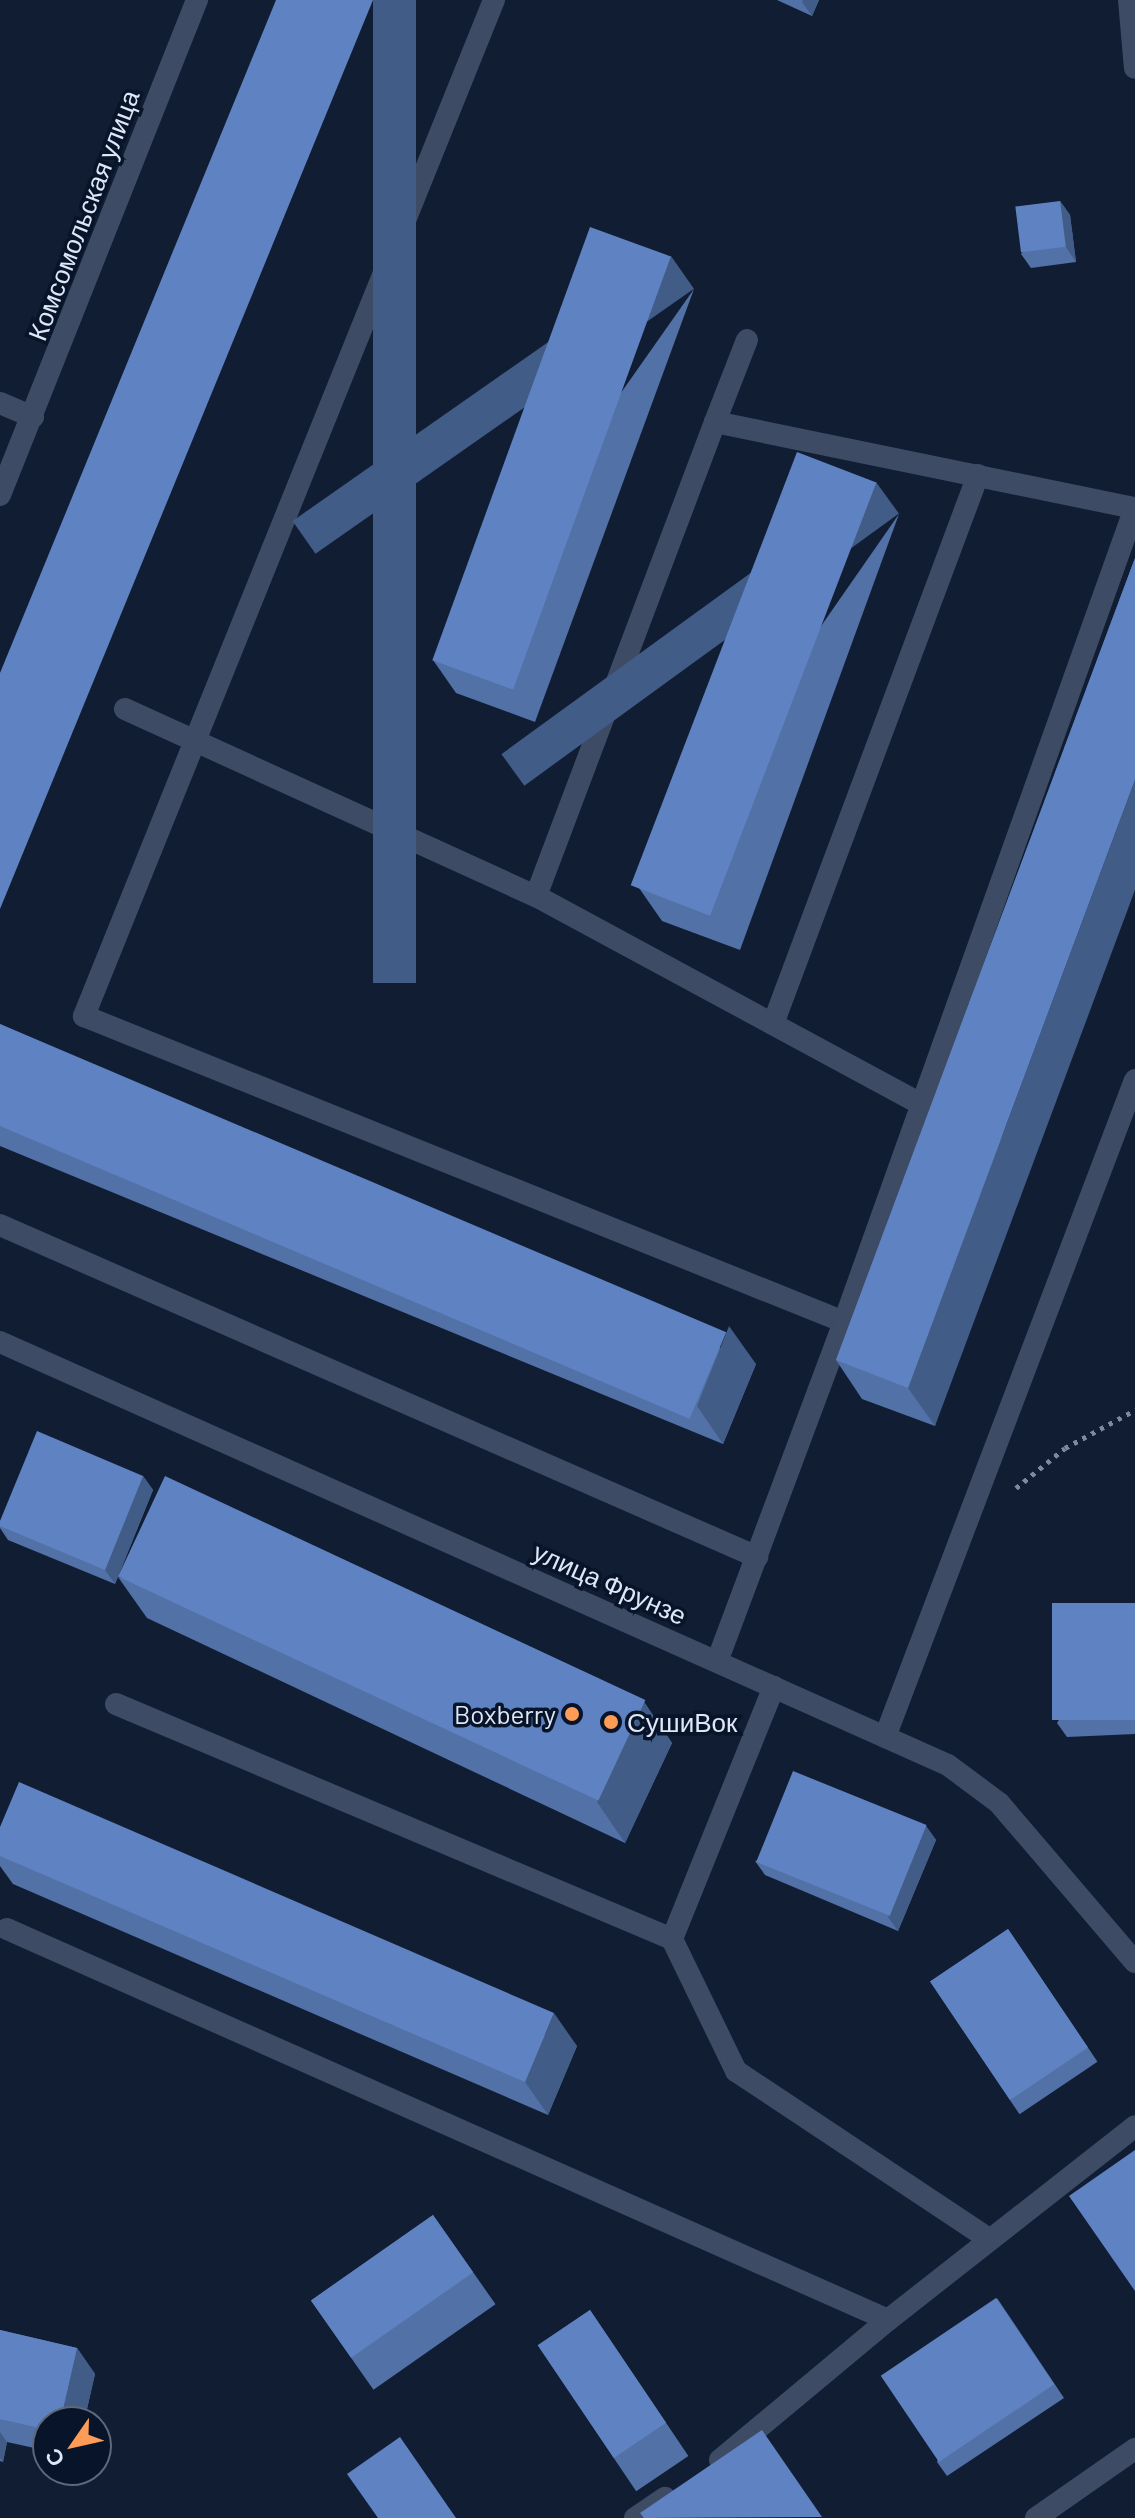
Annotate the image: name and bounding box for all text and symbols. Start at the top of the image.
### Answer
street label: Комсомольская улица [21,85,145,345]
street label: улица Фрунзе [529,1535,691,1631]
place label: Boxberry [454,1698,556,1730]
marker: Boxberry [563,1705,581,1723]
place label: СушиВок [627,1706,737,1738]
marker: СушиВок [602,1713,620,1731]
north arrow [32,2406,112,2486]
text: С [39,2444,69,2472]

